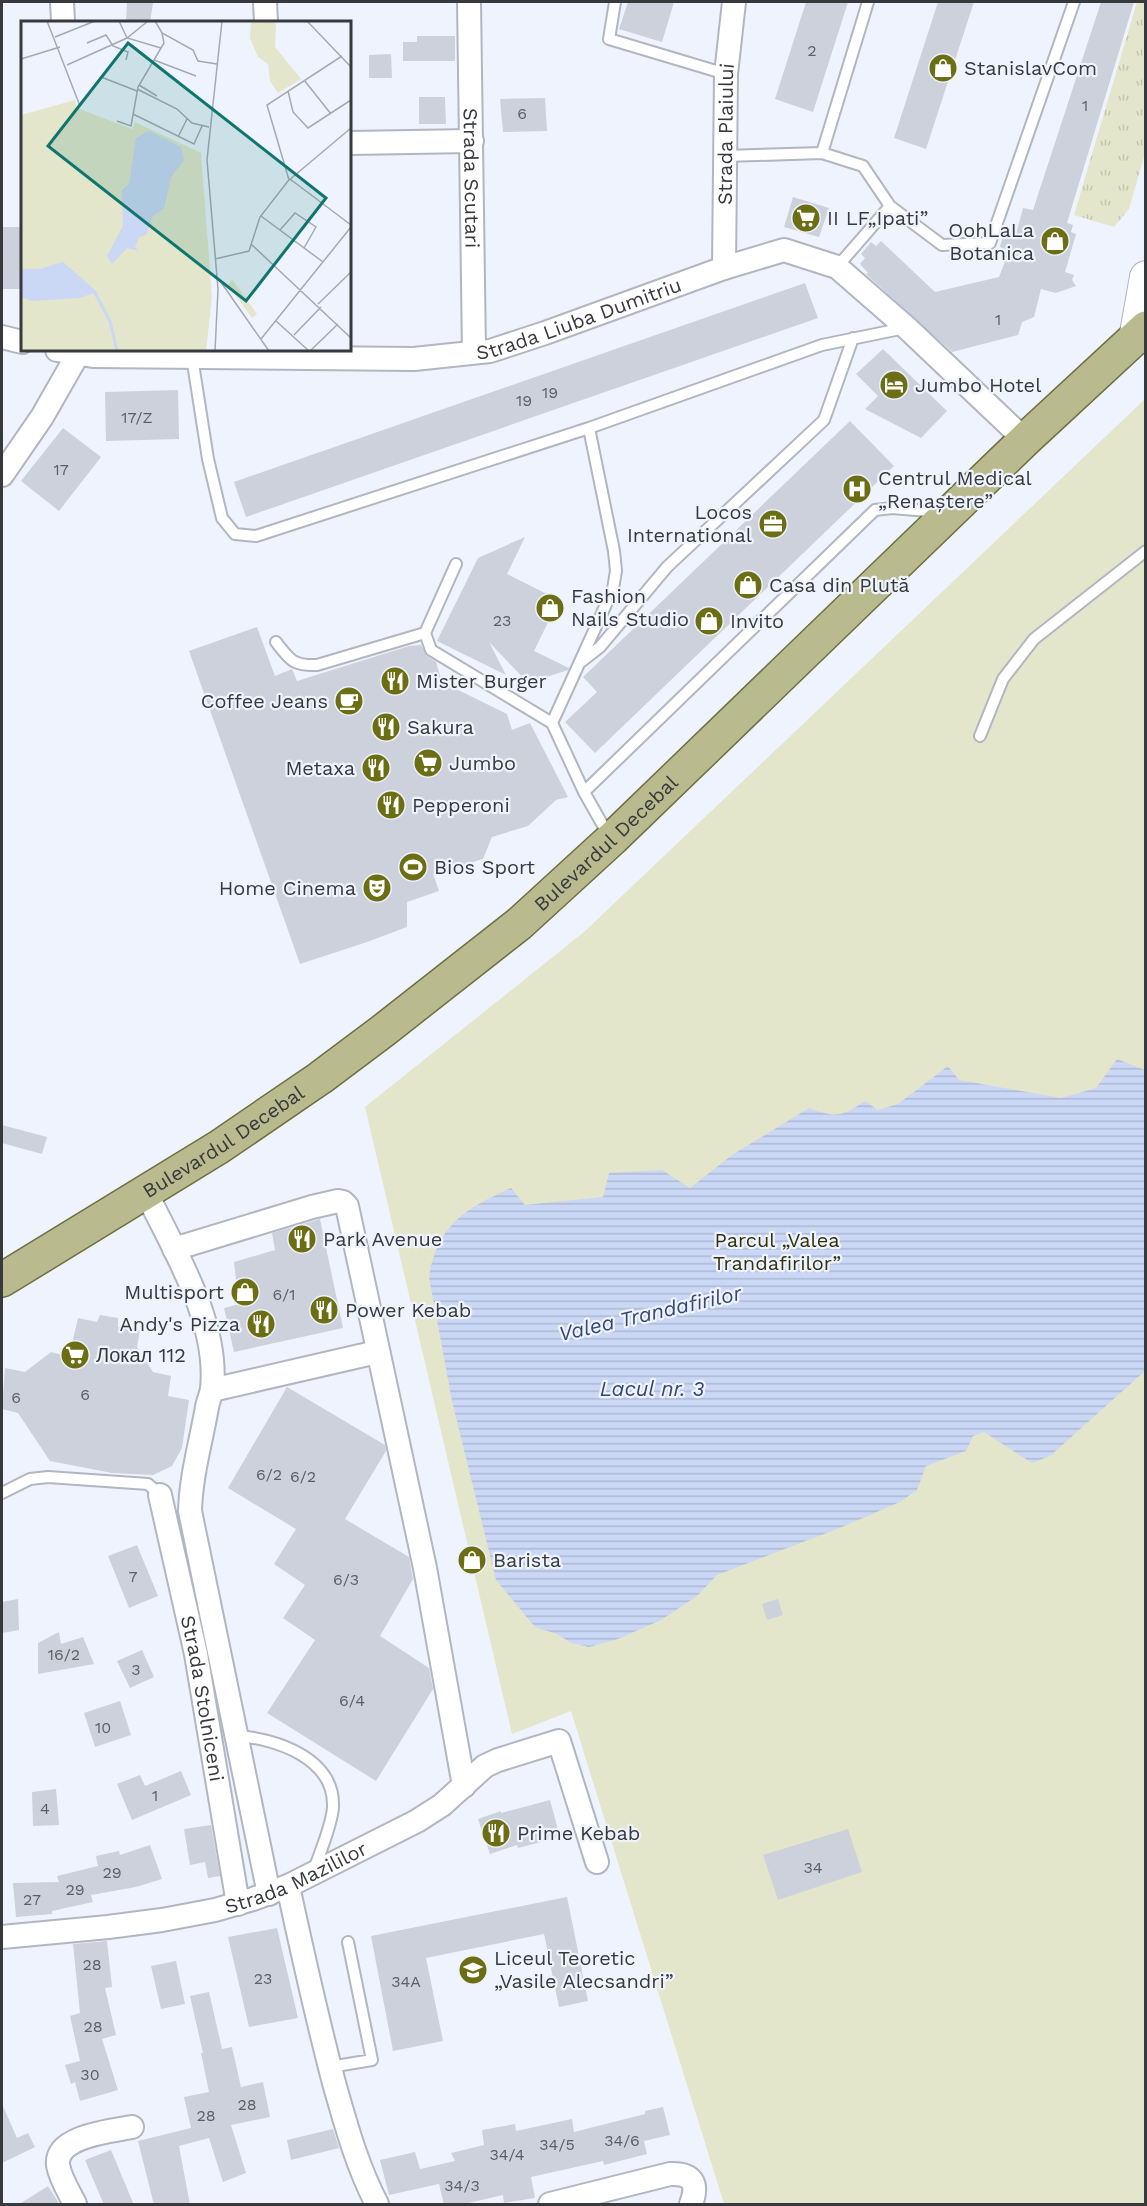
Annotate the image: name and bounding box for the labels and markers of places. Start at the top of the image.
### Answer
shop icon: StanislavCom [927,52,959,84]
place label: StanislavCom [964,56,1097,80]
supermarket icon: II LF„Ipati” [790,202,822,234]
place label: II LF„Ipati” [827,206,928,230]
place label: OohLaLa Botanica [948,218,1034,265]
shop icon: OohLaLa Botanica [1039,225,1071,257]
hotel icon: Jumbo Hotel [878,369,910,401]
place label: Jumbo Hotel [915,373,1041,397]
place label: Centrul Medical „Renaștere” [878,466,1032,513]
hospital icon: Centrul Medical „Renaștere” [841,473,873,505]
place label: Locos International [627,500,752,547]
office icon: Locos International [757,508,789,540]
shop icon: Casa din Plută [732,569,764,601]
place label: Casa din Plută [769,573,910,597]
place label: Fashion Nails Studio [571,584,689,631]
shop icon: Fashion Nails Studio [534,592,566,624]
shop icon: Invito [693,605,725,637]
place label: Invito [730,609,784,633]
restaurant icon: Mister Burger [379,665,411,697]
place label: Mister Burger [416,669,547,693]
cafe icon: Coffee Jeans [333,685,365,717]
place label: Coffee Jeans [201,689,328,713]
restaurant icon: Sakura [370,711,402,743]
place label: Sakura [407,715,474,739]
supermarket icon: Jumbo [412,747,444,779]
place label: Jumbo [449,751,516,775]
restaurant icon: Metaxa [360,752,392,784]
place label: Metaxa [285,756,355,780]
restaurant icon: Pepperoni [375,789,407,821]
place label: Pepperoni [412,793,510,817]
sports icon: Bios Sport [397,851,429,883]
place label: Bios Sport [434,855,536,879]
theatre icon: Home Cinema [361,872,393,904]
place label: Home Cinema [219,876,356,900]
restaurant icon: Park Avenue [286,1223,318,1255]
place label: Park Avenue [323,1227,442,1251]
shop icon: Multisport [229,1276,261,1308]
place label: Multisport [124,1280,225,1304]
restaurant icon: Power Kebab [308,1294,340,1326]
place label: Power Kebab [345,1298,471,1322]
restaurant icon: Andy's Pizza [245,1308,277,1340]
place label: Andy's Pizza [120,1312,240,1336]
supermarket icon: Локал 112 [59,1339,91,1371]
place label: Локал 112 [96,1343,186,1367]
shop icon: Barista [456,1544,488,1576]
place label: Barista [493,1548,561,1572]
restaurant icon: Prime Kebab [480,1817,512,1849]
place label: Prime Kebab [517,1821,640,1845]
place label: Liceul Teoretic „Vasile Alecsandri” [494,1946,674,1993]
school or university icon: Liceul Teoretic „Vasile Alecsandri” [457,1954,489,1986]

